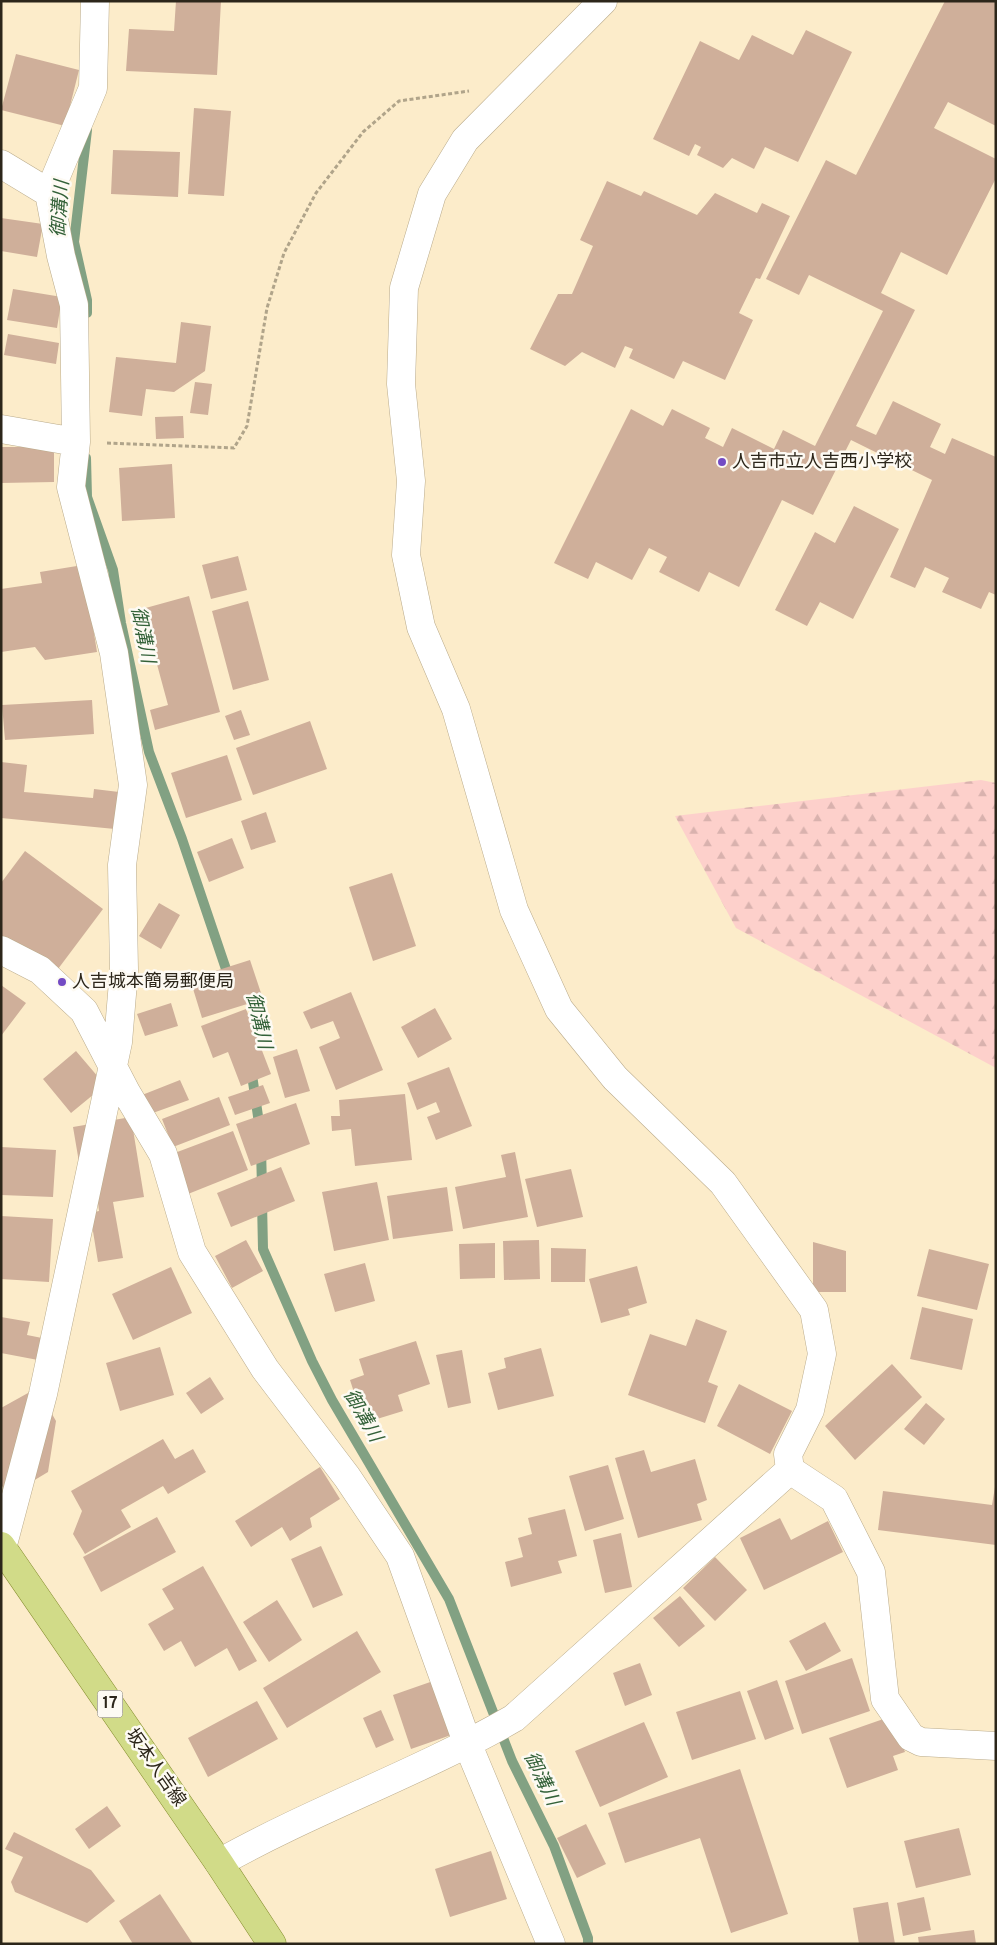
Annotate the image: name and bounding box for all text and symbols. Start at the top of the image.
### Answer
water label: 御溝川 [47,178,75,238]
place label: 人吉市立人吉西小学校 [732,451,912,474]
marker: 人吉市立人吉西小学校 [716,456,728,468]
water label: 御溝川 [125,605,160,667]
place label: 人吉城本簡易郵便局 [72,971,234,994]
marker: 人吉城本簡易郵便局 [56,976,68,988]
water label: 御溝川 [240,991,277,1053]
water label: 御溝川 [337,1385,388,1448]
road number: 17 [98,1690,122,1718]
street label: 坂本人吉線 [120,1725,190,1811]
water label: 御溝川 [518,1748,565,1812]

